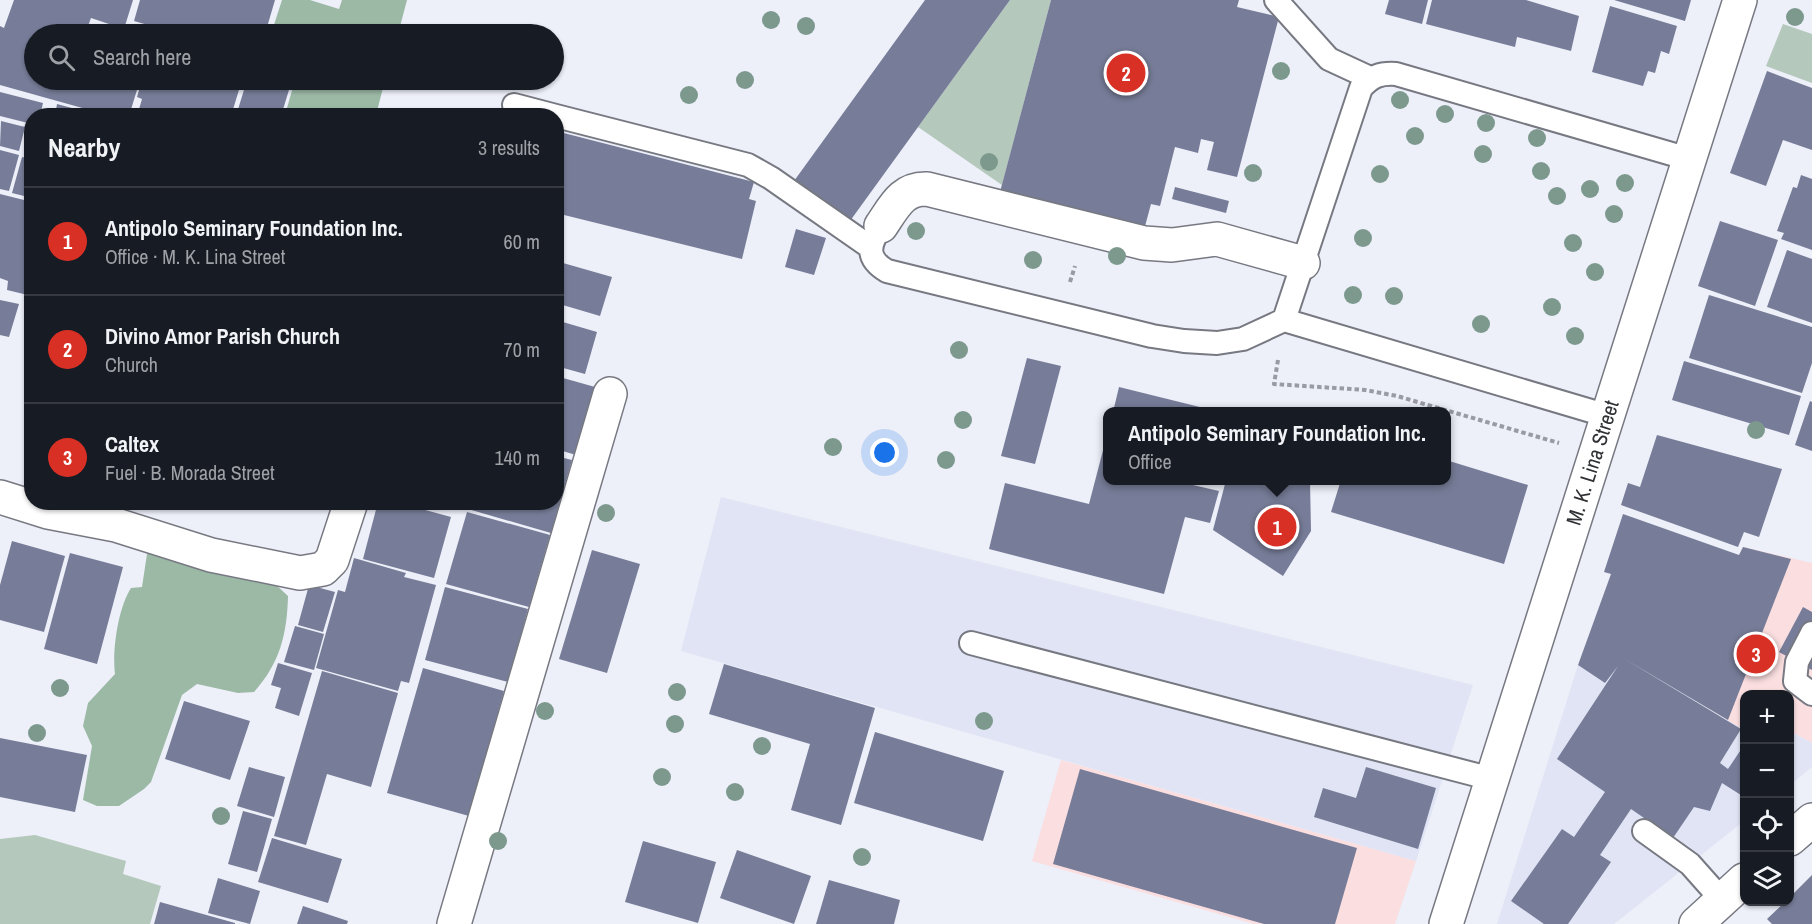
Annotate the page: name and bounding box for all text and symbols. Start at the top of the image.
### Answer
search box [24,24,564,90]
icon: search [45,41,78,74]
text: Search here [93,42,191,72]
pin: 2 [1106,50,1146,96]
text: Nearby [48,130,120,165]
text: 3 results [478,134,540,161]
text: Antipolo Seminary Foundation Inc. [105,213,403,243]
text: 1 [63,228,72,255]
text: 60 m [504,228,540,255]
text: Office · M. K. Lina Street [105,243,285,270]
text: Divino Amor Parish Church [105,321,340,351]
text: 2 [63,336,72,363]
text: 70 m [504,336,540,363]
text: Church [105,351,158,378]
street label: M. K. Lina Street [1559,396,1626,529]
popup [1103,407,1451,485]
text: Antipolo Seminary Foundation Inc. [1128,418,1426,448]
text: Caltex [105,429,159,459]
your location [870,438,899,467]
text: 3 [63,444,72,471]
text: 140 m [494,444,540,471]
text: Office [1128,448,1172,475]
text: Fuel · B. Morada Street [105,459,275,486]
pin: 1 [1258,504,1296,550]
pin: 3 [1736,632,1776,676]
map controls [1740,690,1794,906]
button: + [1740,690,1794,744]
button: − [1740,744,1794,798]
button: locate [1740,798,1794,852]
button: layers [1740,852,1794,906]

